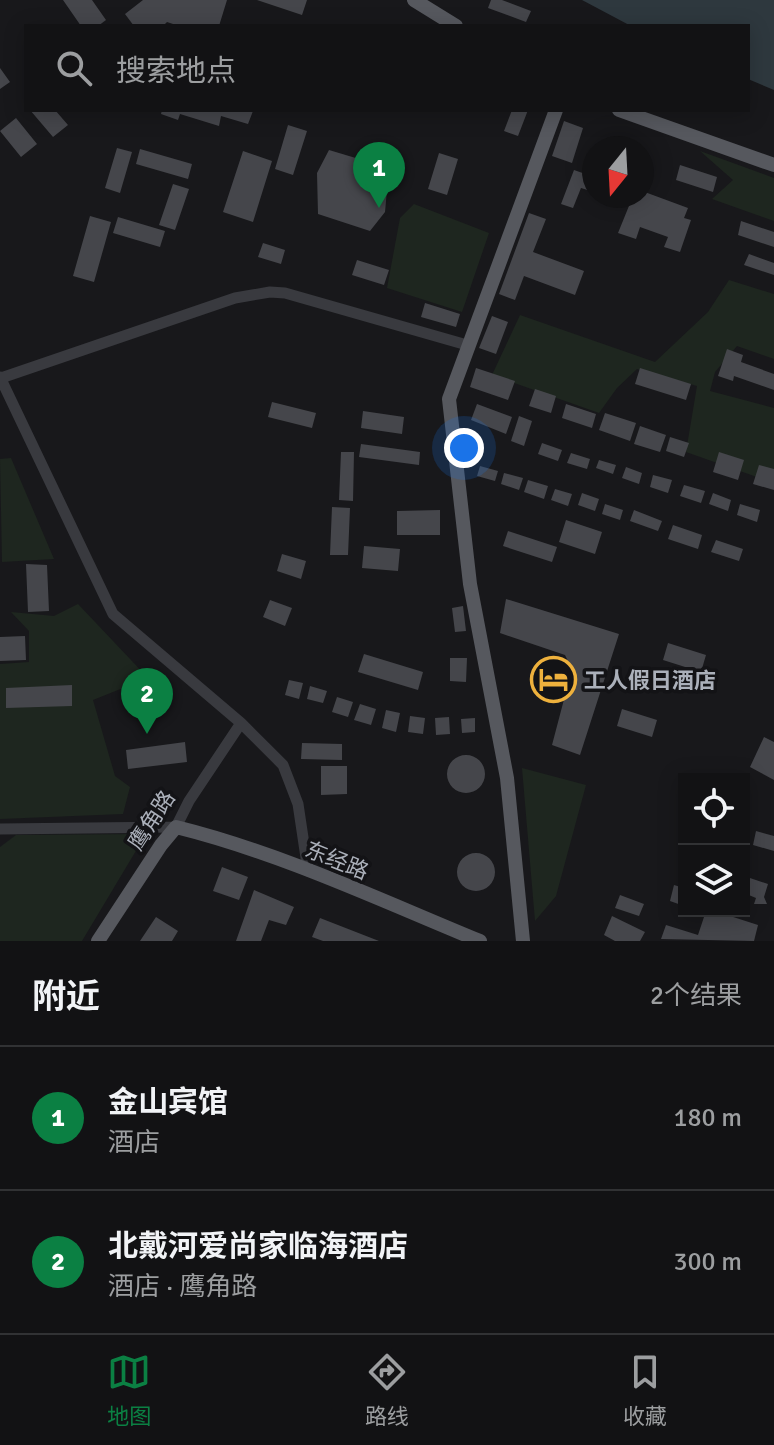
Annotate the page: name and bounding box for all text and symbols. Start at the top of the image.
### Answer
search box [24,24,750,112]
icon: search [52,46,96,90]
text: 搜索地点 [116,53,236,90]
north arrow [582,136,654,208]
pin: 1 [353,142,405,208]
your location [444,428,484,468]
hotel icon: 工人假日酒店 [529,656,577,704]
place label: 工人假日酒店 [584,667,716,694]
pin: 2 [121,668,173,734]
map controls [678,773,750,917]
button: locate [678,773,750,845]
street label: 鹰角路 [122,785,181,855]
street label: 东经路 [301,836,372,885]
button: layers [678,845,750,917]
text: 附近 [32,976,100,1018]
text: 2个结果 [650,980,742,1012]
text: 金山宾馆 [108,1084,228,1121]
text: 1 [51,1102,65,1134]
text: 180 m [673,1102,742,1134]
text: 酒店 [108,1127,160,1159]
text: 北戴河爱尚家临海酒店 [108,1228,408,1265]
text: 2 [51,1246,65,1278]
text: 300 m [673,1246,742,1278]
text: 酒店 · 鹰角路 [108,1271,257,1303]
tab: 地图 [107,1350,151,1430]
tab: 路线 [365,1350,409,1430]
tab: 收藏 [623,1350,667,1430]

